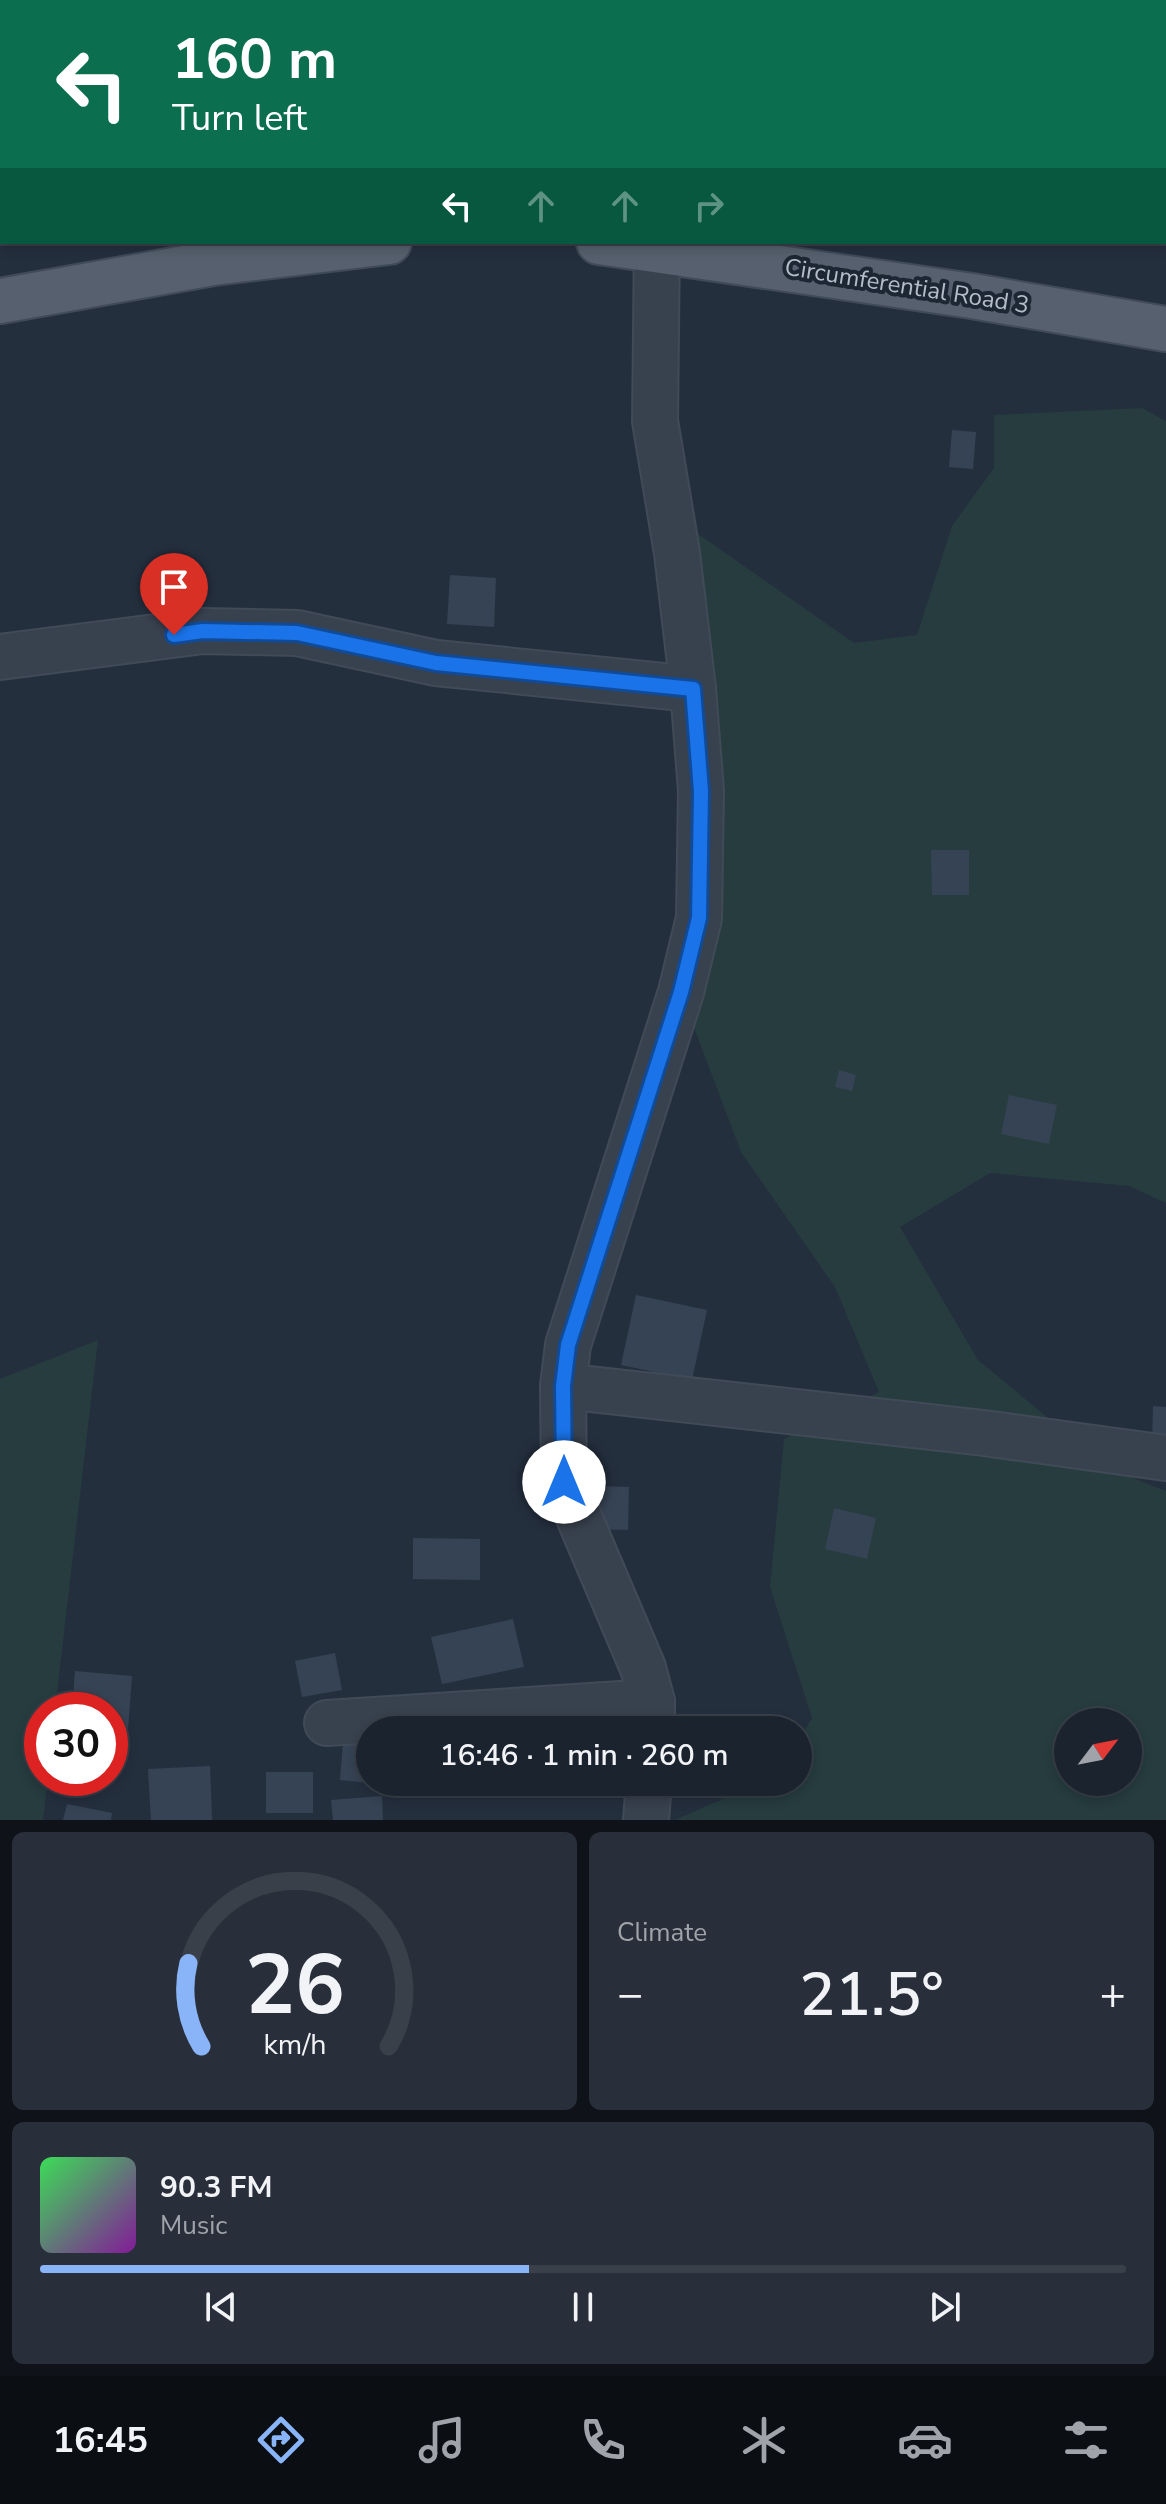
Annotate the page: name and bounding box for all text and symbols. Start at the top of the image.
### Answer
text: 160 m [172,21,337,98]
icon: left [40,32,144,136]
text: Turn left [172,94,307,143]
icon: left [435,184,479,228]
icon: ahead [519,184,563,228]
icon: ahead [603,184,647,228]
icon: right [687,184,731,228]
street label: Circumferential Road 3 [783,251,1031,321]
pin [140,553,208,635]
icon: arrive [152,565,196,609]
position arrow [522,1440,606,1524]
speed limit sign: 30 [24,1692,128,1796]
north arrow [1054,1708,1142,1796]
map controls [1054,1708,1142,1796]
text: 16:46 · 1 min · 260 m [439,1735,729,1776]
text: Climate [617,1915,707,1950]
text: 26 [245,1929,344,2042]
text: 21.5° [799,1954,944,2036]
text: − [617,1965,643,2025]
text: + [1100,1965,1126,2025]
text: km/h [263,2025,326,2064]
text: 90.3 FM [160,2167,272,2208]
text: Music [160,2208,227,2243]
icon: previous [199,2285,243,2329]
icon: pause [561,2285,605,2329]
icon: next [923,2285,967,2329]
icon: directions [253,2412,309,2468]
icon: music [414,2412,470,2468]
icon: phone [575,2412,631,2468]
icon: climate [736,2412,792,2468]
icon: car [897,2412,953,2468]
icon: filters [1058,2412,1114,2468]
text: 16:45 [52,2416,148,2465]

